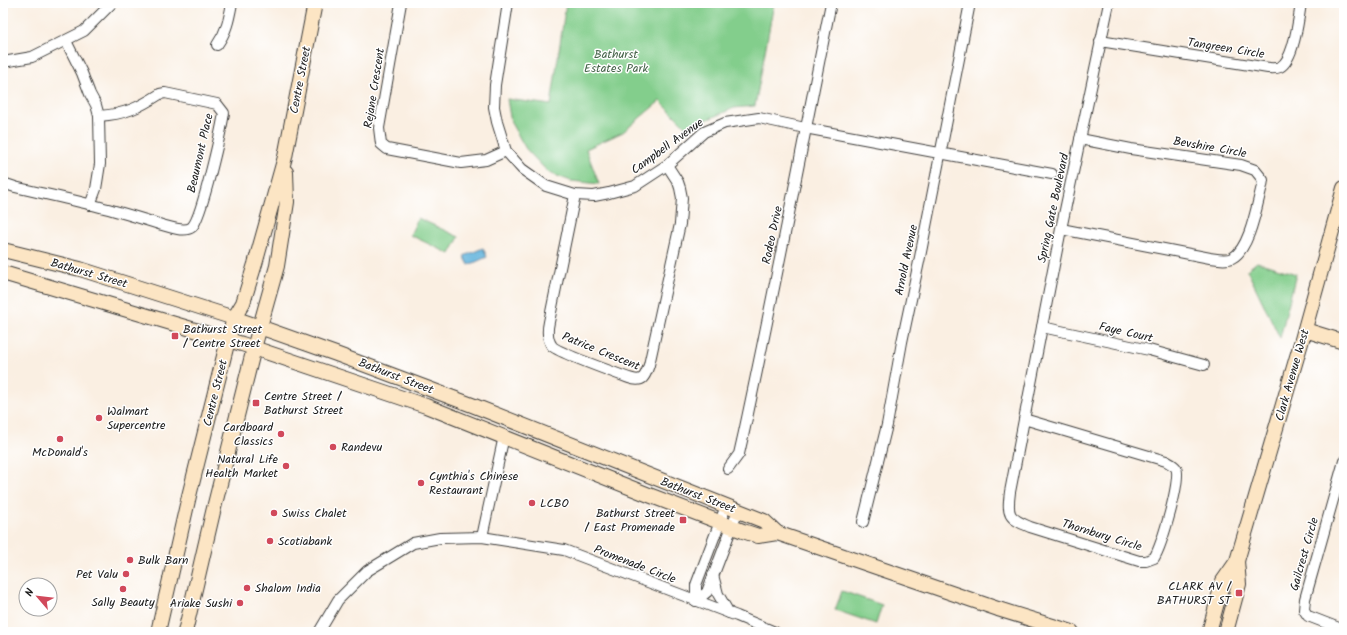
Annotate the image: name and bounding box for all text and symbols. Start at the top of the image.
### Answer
street label: Tangreen Circle [1186,33,1266,64]
street label: Centre Street [285,44,316,115]
park label: Bathurst Estates Park [584,45,648,78]
street label: Rejane Crescent [359,46,390,130]
street label: Beaumont Place [182,111,219,195]
street label: Campbell Avenue [627,113,708,179]
street label: Bevshire Circle [1172,132,1249,163]
street label: Spring Gate Boulevard [1033,151,1075,265]
street label: Rodeo Drive [757,204,788,266]
street label: Arnold Avenue [890,222,923,297]
street label: Bathurst Street [48,253,130,294]
street label: Faye Court [1097,317,1155,348]
place label: Bathurst Street / Centre Street [183,320,262,353]
street label: Patrice Crescent [559,327,643,376]
street label: Clark Avenue West [1270,327,1315,423]
marker: Bathurst Street / Centre Street [170,331,180,341]
street label: Bathurst Street [355,353,436,400]
street label: Centre Street [198,357,233,429]
place label: Centre Street / Bathurst Street [264,387,343,420]
marker: Centre Street / Bathurst Street [251,398,261,408]
place label: Walmart Supercentre [107,402,166,435]
marker: Walmart Supercentre [94,413,104,423]
place label: Cardboard Classics [223,418,274,451]
marker: Cardboard Classics [276,429,286,439]
marker: McDonald's [55,434,65,444]
place label: Randevu [341,438,382,457]
marker: Randevu [328,442,338,452]
place label: McDonald's [32,443,88,462]
place label: Natural Life Health Market [205,450,279,483]
marker: Natural Life Health Market [281,461,291,471]
place label: Cynthia's Chinese Restaurant [429,467,519,500]
street label: Bathurst Street [657,472,738,519]
marker: Cynthia's Chinese Restaurant [416,478,426,488]
place label: LCBO [540,494,569,513]
marker: LCBO [527,498,537,508]
place label: Swiss Chalet [282,504,347,523]
place label: Bathurst Street / East Promenade [584,504,676,537]
marker: Swiss Chalet [269,508,279,518]
street label: Thornbury Circle [1059,514,1145,557]
marker: Bathurst Street / East Promenade [678,515,688,525]
street label: Gailcrest Circle [1285,515,1324,593]
place label: Scotiabank [278,532,333,551]
marker: Scotiabank [265,536,275,546]
street label: Promenade Circle [591,540,679,589]
place label: Bulk Barn [138,551,188,570]
marker: Bulk Barn [125,555,135,565]
place label: Pet Valu [76,565,118,584]
marker: Pet Valu [121,569,131,579]
north arrow [18,577,58,617]
place label: CLARK AV / BATHURST ST [1157,577,1233,610]
place label: Shalom India [255,579,321,598]
marker: Shalom India [242,583,252,593]
marker: Sally Beauty [118,584,128,594]
text: N [20,585,40,600]
marker: CLARK AV / BATHURST ST [1234,588,1244,598]
place label: Sally Beauty [91,593,155,612]
place label: Ariake Sushi [170,594,233,613]
marker: Ariake Sushi [235,598,245,608]

